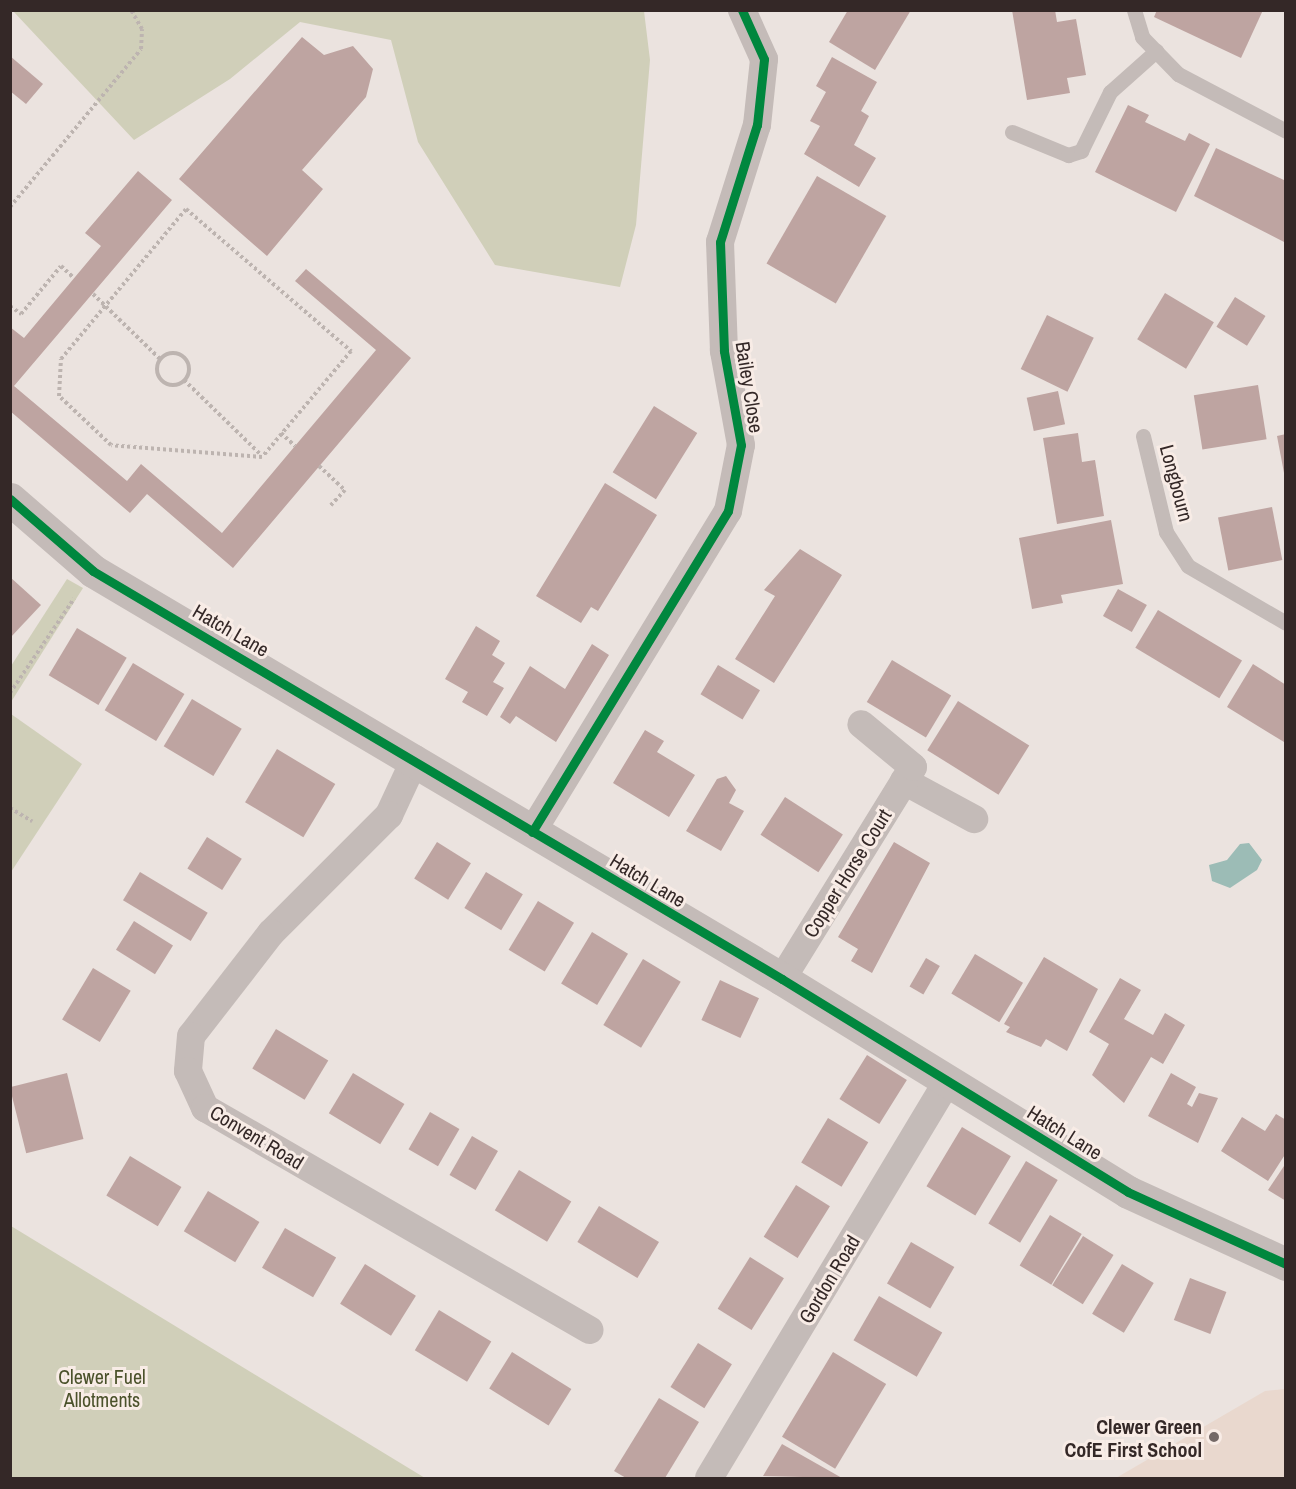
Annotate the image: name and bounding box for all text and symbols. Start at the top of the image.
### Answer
street label: Bailey Close [731,340,769,434]
street label: Longbourn [1155,442,1199,524]
street label: Hatch Lane [189,599,273,661]
street label: Copper Horse Court [798,804,896,942]
street label: Hatch Lane [606,848,690,912]
street label: Convent Road [206,1100,308,1174]
street label: Hatch Lane [1023,1100,1107,1164]
street label: Gordon Road [793,1231,865,1327]
park label: Clewer Fuel Allotments [58,1364,146,1411]
place label: Clewer Green CofE First School [1064,1414,1202,1461]
marker: Clewer Green CofE First School [1207,1430,1221,1444]

